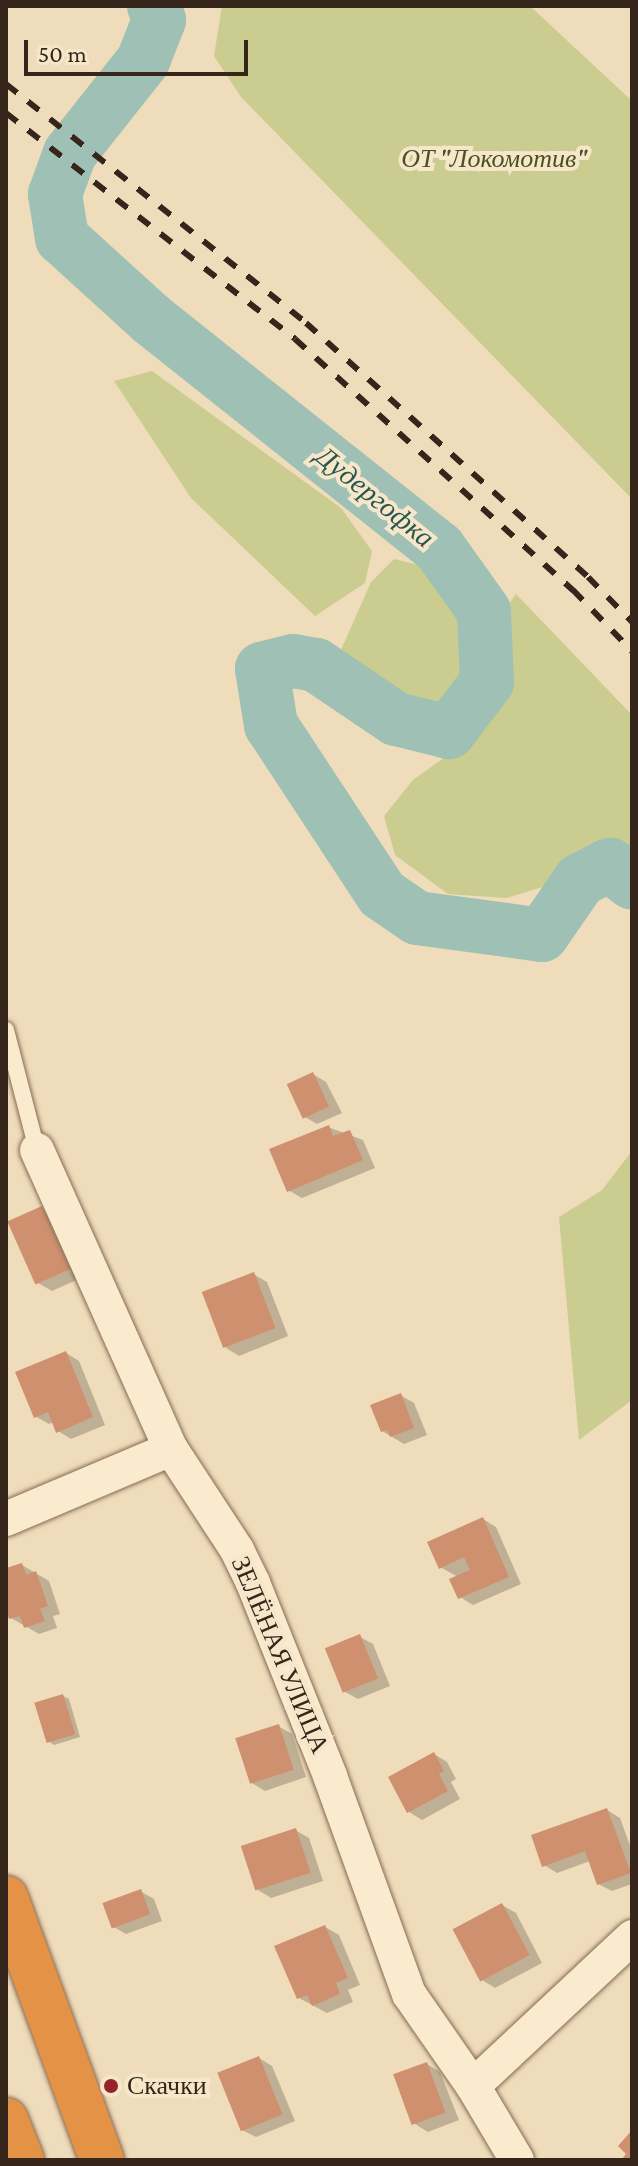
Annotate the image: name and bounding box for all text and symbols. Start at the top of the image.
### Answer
scale bar [28,24,252,74]
text: 50 m [38,40,87,67]
park label: ОТ "Локомотив" [401,143,587,175]
water label: Дудергофка [309,439,441,555]
street label: ЗЕЛЁНАЯ УЛИЦА [224,1552,336,1758]
place label: Скачки [127,2070,207,2102]
marker: Скачки [102,2077,120,2095]

